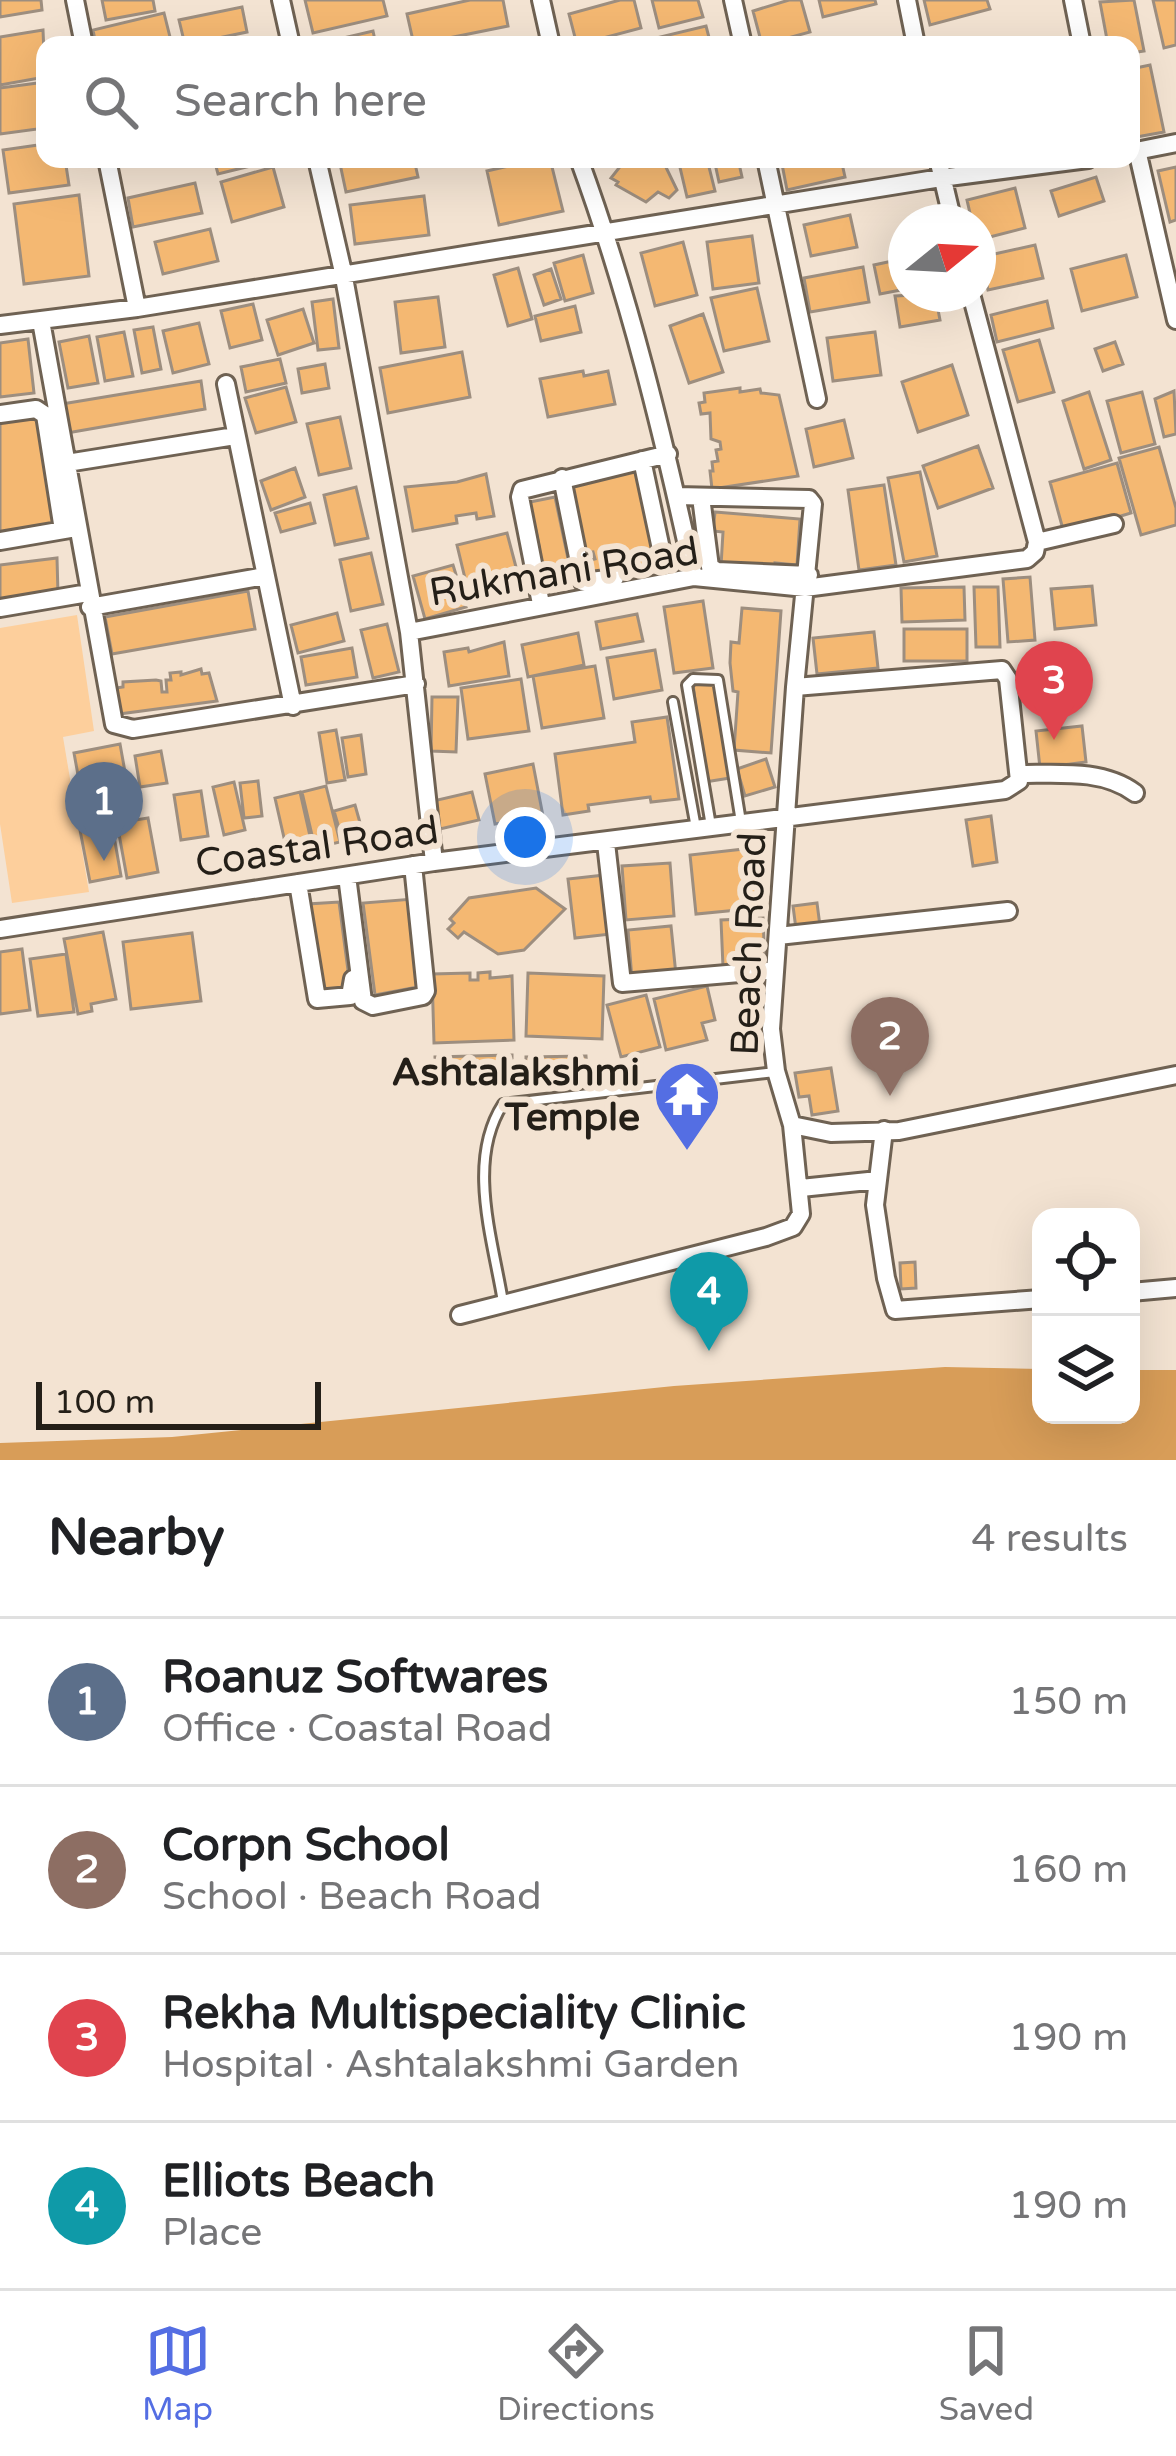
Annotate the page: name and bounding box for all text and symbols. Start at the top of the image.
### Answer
search box [36,36,1140,168]
icon: search [78,69,144,135]
text: Search here [174,75,427,129]
north arrow [888,204,996,312]
street label: Rukmani Road [426,528,702,616]
pin: 3 [1015,641,1093,740]
pin: 1 [65,762,143,861]
street label: Coastal Road [192,807,442,887]
your location [495,807,555,867]
street label: Beach Road [722,831,776,1057]
pin: 2 [851,997,929,1096]
place label: Ashtalakshmi Temple [391,1049,640,1141]
temple icon: Ashtalakshmi Temple [652,1059,722,1153]
map controls [1032,1208,1140,1424]
button: locate [1032,1208,1140,1316]
pin: 4 [670,1252,748,1351]
button: layers [1032,1316,1140,1424]
scale bar [36,1376,321,1429]
text: 100 m [54,1383,155,1422]
text: Nearby [48,1507,225,1569]
text: 4 results [971,1515,1128,1562]
text: Roanuz Softwares [162,1651,548,1705]
text: 1 [75,1678,99,1725]
text: 150 m [1009,1678,1128,1725]
text: Office · Coastal Road [162,1705,552,1752]
text: Corpn School [162,1819,450,1873]
text: 2 [75,1846,99,1893]
text: 160 m [1009,1846,1128,1893]
text: School · Beach Road [162,1873,542,1920]
text: Rekha Multispeciality Clinic [162,1987,746,2041]
text: 3 [75,2014,99,2061]
text: 190 m [1009,2014,1128,2061]
text: Hospital · Ashtalakshmi Garden [162,2041,740,2088]
text: Elliots Beach [162,2155,435,2209]
text: 4 [75,2182,99,2229]
text: 190 m [1009,2182,1128,2229]
text: Place [162,2209,262,2256]
tab: Map [142,2318,213,2429]
tab: Directions [497,2318,655,2429]
tab: Saved [939,2318,1034,2429]

